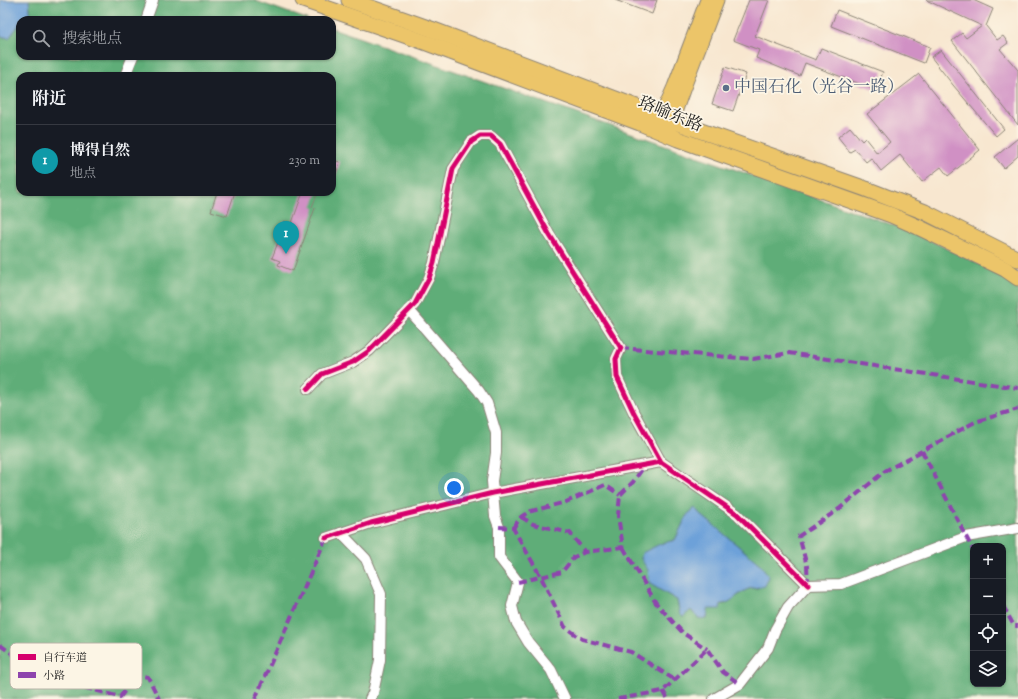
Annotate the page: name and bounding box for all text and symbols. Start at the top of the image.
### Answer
search box [16,16,336,60]
icon: search [30,27,52,49]
text: 搜索地点 [62,29,122,50]
place label: 中国石化（光谷一路） [734,76,904,100]
marker: 中国石化（光谷一路） [721,83,731,93]
text: 附近 [32,88,66,112]
street label: 珞喻东路 [634,91,706,139]
text: 博得自然 [70,141,130,162]
text: 1 [43,152,47,170]
text: 230 m [288,152,320,170]
text: 地点 [70,165,96,183]
pin: 1 [273,221,299,254]
your location [444,478,464,498]
map controls [970,543,1006,687]
button: + [970,543,1006,579]
button: − [970,579,1006,615]
button: locate [970,615,1006,651]
legend [10,643,142,689]
text: 自行车道 [43,650,87,666]
button: layers [970,651,1006,687]
text: 小路 [43,668,65,684]

